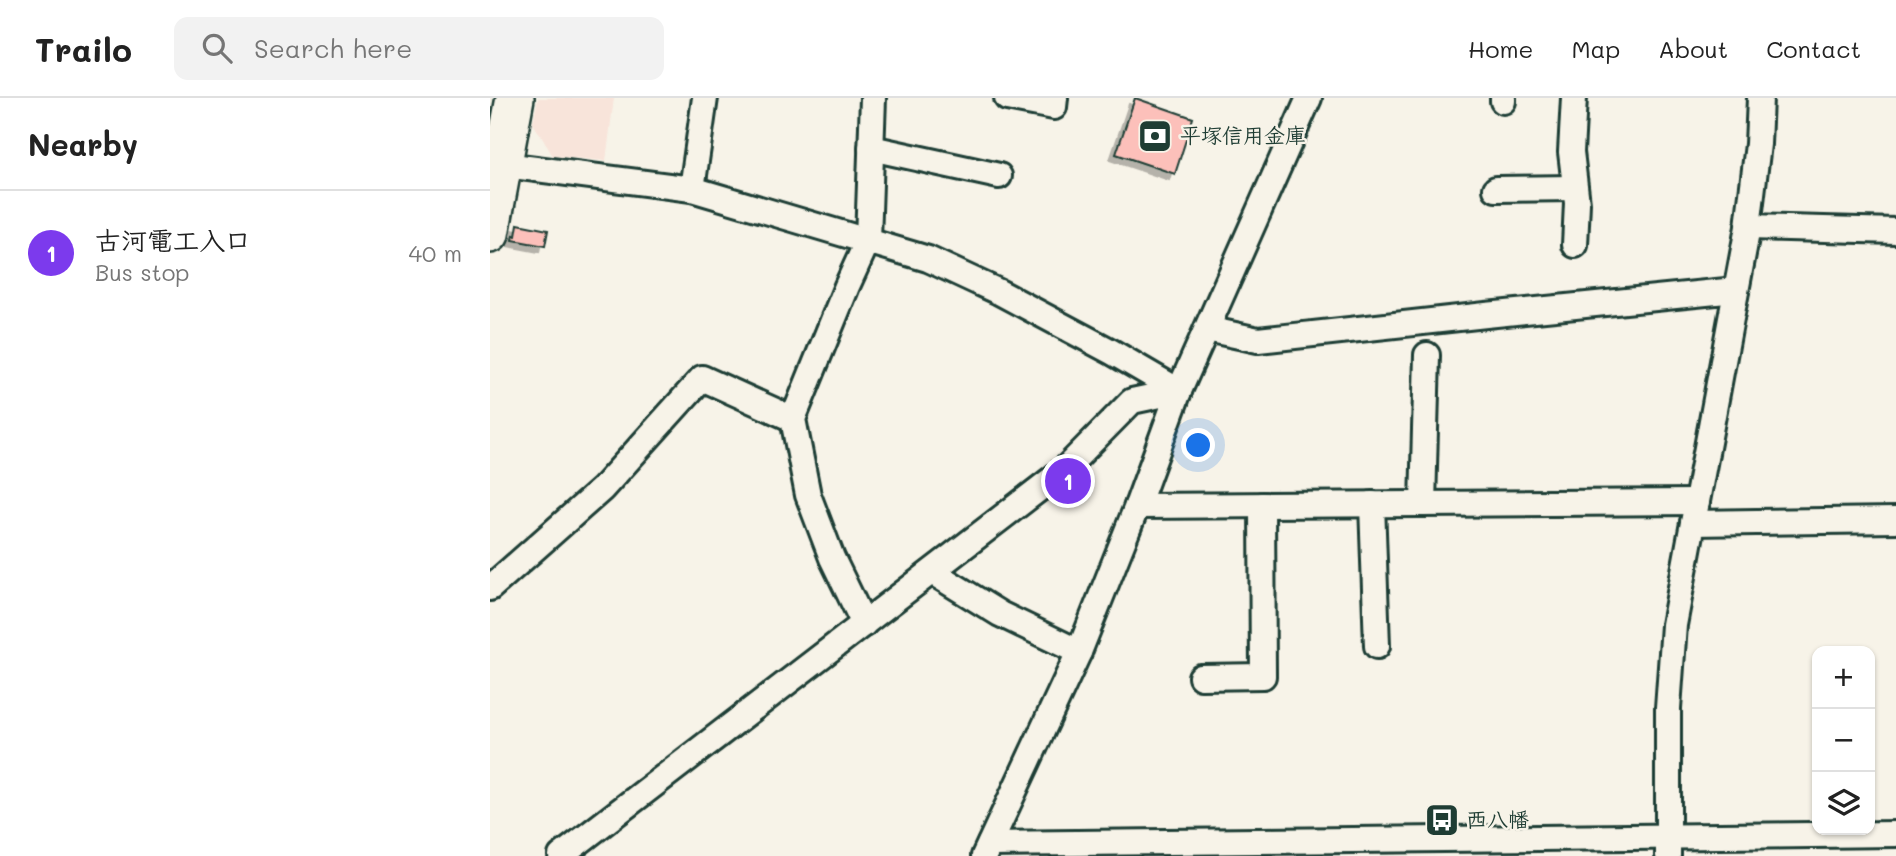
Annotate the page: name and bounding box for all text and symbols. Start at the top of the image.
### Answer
search box [174,17,664,80]
text: Trailo [35,27,132,70]
icon: search [198,29,236,67]
text: Search here [254,31,412,65]
text: Home [1468,33,1533,64]
text: Map [1571,33,1620,64]
text: About [1658,33,1728,64]
text: Contact [1766,33,1861,64]
bank icon: 平塚信用金庫 [1136,117,1174,155]
place label: 平塚信用金庫 [1180,121,1306,148]
text: Nearby [28,124,138,164]
text: 古河電工入口 [95,223,251,257]
text: 1 [46,238,56,268]
text: 40 m [409,238,462,268]
text: Bus stop [95,257,190,287]
your location [1181,428,1215,462]
pin: 1 [1045,455,1091,507]
map controls [1812,646,1875,835]
button: + [1812,646,1875,709]
button: − [1812,709,1875,772]
button: layers [1812,772,1875,835]
bus stop icon: 西八幡 [1423,801,1461,839]
place label: 西八幡 [1466,805,1529,832]

